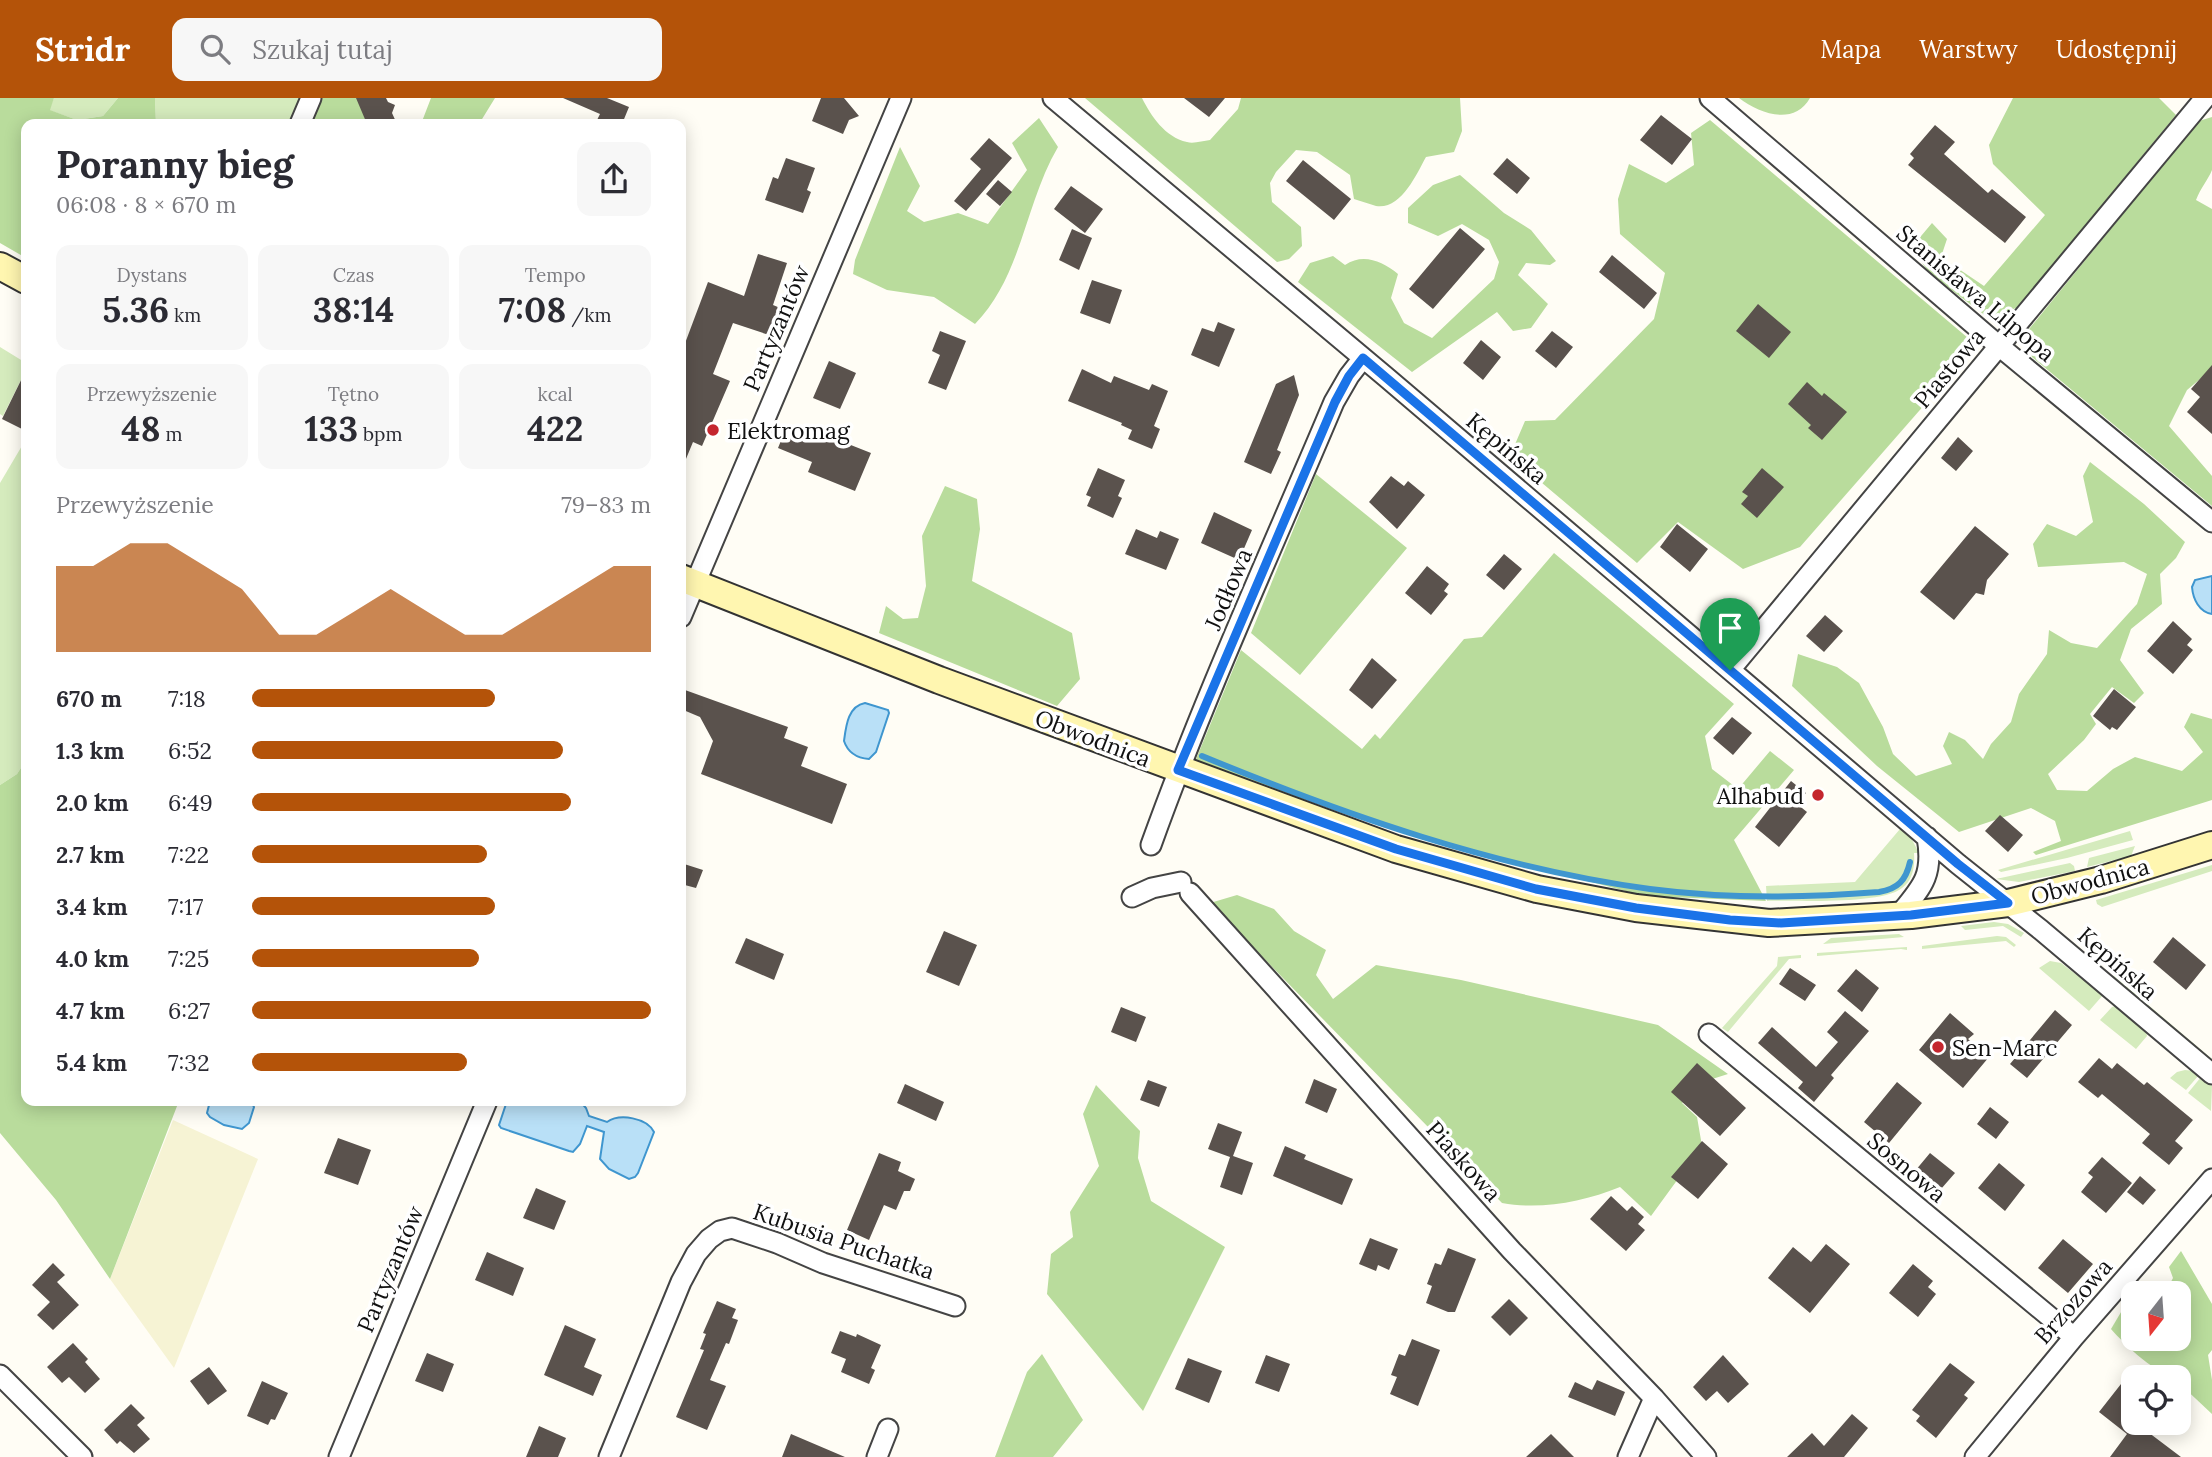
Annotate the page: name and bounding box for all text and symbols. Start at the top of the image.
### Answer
search box [172,18,662,81]
text: Stridr [35,28,130,70]
icon: search [196,30,234,68]
text: Szukaj tutaj [252,33,393,66]
text: Mapa [1820,34,1881,65]
text: Warstwy [1919,34,2018,65]
text: Udostępnij [2056,34,2177,65]
text: Poranny bieg [56,140,294,188]
button: share [577,142,651,216]
text: 06:08 · 8 × 670 m [56,190,236,219]
street label: Stanisława Lilpopa [1891,218,2061,368]
street label: Partyzantów [736,260,816,396]
text: Dystans [117,263,187,287]
text: Czas [333,263,374,287]
text: Tempo [525,263,586,287]
text: 5.36 [102,287,169,332]
text: 38:14 [313,287,394,332]
text: 7:08 [499,287,566,332]
text: km [169,303,201,327]
text: /km [566,303,612,327]
street label: Piastowa [1907,322,1991,414]
text: Przewyższenie [87,382,217,406]
text: Tętno [328,382,379,406]
text: kcal [538,382,573,406]
text: 48 [121,406,160,451]
text: 133 [305,406,358,451]
text: 422 [527,406,583,451]
street label: Kępińska [1461,406,1554,490]
place label: Elektromag [727,416,851,445]
text: m [160,422,182,446]
text: bpm [358,422,402,446]
marker: Elektromag [705,422,721,438]
text: Przewyższenie [56,490,214,519]
text: 79–83 m [561,490,651,519]
street label: Jodłowa [1197,544,1258,635]
pin [1700,598,1760,670]
icon: arrive [1711,609,1749,647]
text: 670 m [56,684,122,713]
text: 7:18 [168,684,206,713]
street label: Obwodnica [1031,703,1155,773]
text: 1.3 km [56,736,124,765]
text: 6:52 [168,736,212,765]
place label: Alhabud [1716,781,1804,810]
marker: Alhabud [1810,787,1826,803]
text: 2.0 km [56,788,129,817]
text: 6:49 [168,788,213,817]
text: 2.7 km [56,840,125,869]
text: 7:22 [168,840,209,869]
street label: Obwodnica [2028,851,2152,911]
text: 3.4 km [56,892,128,921]
text: 7:17 [168,892,203,921]
street label: Kępińska [2072,920,2164,1006]
text: 4.0 km [56,944,129,973]
text: 7:25 [168,944,209,973]
text: 4.7 km [56,996,125,1025]
text: 6:27 [168,996,210,1025]
place label: Sen-Marc [1952,1033,2057,1062]
marker: Sen-Marc [1930,1039,1946,1055]
text: 5.4 km [56,1048,127,1077]
text: 7:32 [168,1048,210,1077]
street label: Piaskowa [1420,1115,1508,1207]
street label: Sosnowa [1862,1126,1953,1209]
street label: Kubusia Puchatka [750,1196,939,1286]
street label: Partyzantów [350,1201,430,1337]
street label: Brzozowa [2028,1252,2118,1350]
north arrow [2121,1281,2191,1351]
map controls [2121,1281,2191,1435]
button: locate [2121,1365,2191,1435]

